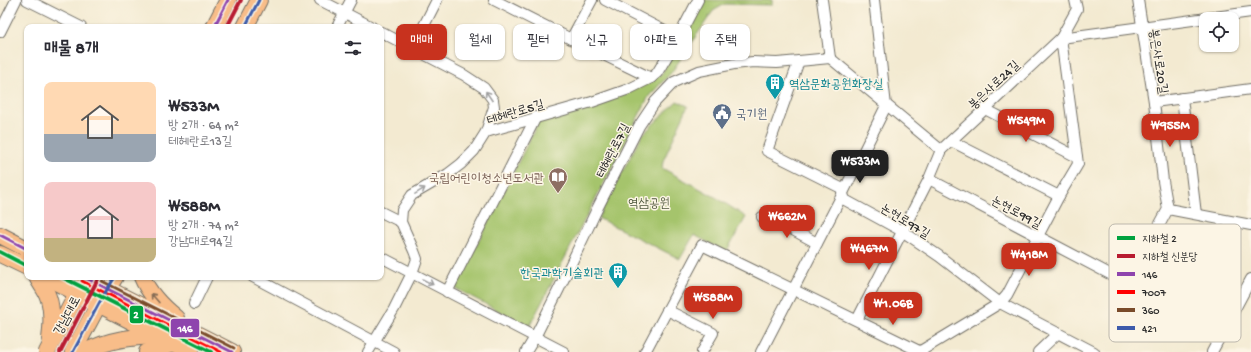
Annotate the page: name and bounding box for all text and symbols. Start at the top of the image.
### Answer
map controls [1199,12,1239,52]
button: locate [1199,12,1239,52]
chip: 매매 [396,24,447,60]
chip: 월세 [455,24,505,60]
chip: 필터 [513,24,564,60]
chip: 신규 [572,24,622,60]
chip: 아파트 [630,24,692,60]
chip: 주택 [700,24,750,60]
street label: 봉은사로20길 [1145,28,1170,95]
icon: filters [342,37,364,59]
text: 매물 8개 [44,40,98,60]
street label: 봉은사로24길 [966,58,1024,113]
building icon: 역삼문화공원화장실 [764,72,786,100]
place label: 역삼문화공원화장실 [789,78,884,93]
one-way arrow [485,90,493,101]
icon: home [76,98,124,146]
text: ₩533M [168,98,219,118]
street label: 테헤란로5길 [485,98,546,129]
public building icon: 국기원 [711,102,733,130]
place label: 국기원 [736,108,767,123]
pin: ₩549M [998,109,1054,143]
text: ₩549M [1007,114,1045,129]
pin: ₩955M [1142,114,1198,148]
text: 방 2개 · 64 m² [168,119,239,134]
text: ₩955M [1151,119,1189,134]
street label: 테헤란로7길 [594,121,634,181]
text: 테헤란로13길 [168,135,232,150]
pin: ₩533M [832,150,888,184]
text: ₩533M [840,155,880,170]
library icon: 국립어린이청소년도서관 [547,166,569,194]
place label: 국립어린이청소년도서관 [429,172,544,187]
one-way arrow [414,186,426,194]
street label: 논현로99길 [988,194,1044,233]
park label: 역삼공원 [628,197,670,212]
icon: home [76,198,124,246]
text: ₩588M [168,198,220,218]
street label: 논현로97길 [877,202,932,243]
pin: ₩662M [759,205,815,239]
text: ₩662M [768,210,806,225]
text: 방 2개 · 74 m² [168,219,239,234]
legend [1109,224,1241,342]
text: 지하철 2 [1142,233,1177,246]
text: 강남대로94길 [168,235,233,250]
pin: ₩467M [841,237,897,271]
text: ₩467M [850,242,888,257]
pin: ₩418M [1001,243,1057,277]
text: ₩418M [1010,248,1048,263]
text: 지하철 신분당 [1142,251,1198,264]
building icon: 한국과학기술회관 [607,261,629,289]
place label: 한국과학기술회관 [520,266,604,282]
text: 146 [1141,270,1158,282]
one-way arrow [422,278,434,286]
pin: ₩588M [685,286,741,320]
text: 7007 [1141,288,1166,300]
text: ₩588M [693,291,733,306]
pin: ₩1.06B [860,292,926,326]
one-way arrow [150,293,160,303]
street label: 강남대로 [52,294,85,338]
text: ₩1.06B [873,297,913,312]
line badge: 2 [129,305,144,324]
text: 360 [1141,306,1160,318]
text: 2 [133,310,139,322]
line badge: 146 [170,318,200,338]
text: 146 [176,324,193,336]
text: 421 [1142,324,1157,336]

